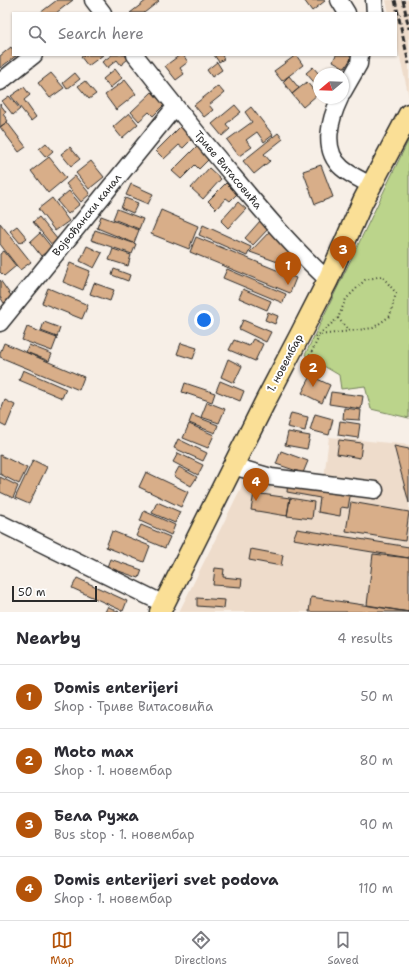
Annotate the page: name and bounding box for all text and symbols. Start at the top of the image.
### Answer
search box [12,12,397,56]
icon: search [26,23,48,45]
text: Search here [58,24,144,44]
north arrow [313,68,349,104]
street label: Триве Витасовића [191,127,266,213]
street label: Војвођански канал [49,170,125,260]
pin: 3 [330,236,356,269]
pin: 1 [275,252,301,285]
your location [194,310,214,330]
street label: 1. новембар [263,331,307,395]
pin: 2 [300,354,326,387]
pin: 4 [243,468,269,501]
scale bar [12,584,97,603]
text: 50 m [18,585,46,600]
text: Nearby [16,627,81,649]
text: 4 results [337,630,393,647]
text: Domis enterijeri [54,678,178,698]
text: 1 [26,688,32,705]
text: 50 m [360,688,393,705]
text: Shop · Триве Витасовића [54,698,213,715]
text: Moto max [54,742,134,762]
text: 2 [24,752,34,769]
text: 80 m [359,752,393,769]
text: Shop · 1. новембар [54,762,172,779]
text: Бела Ружа [54,806,139,826]
text: 3 [24,816,34,833]
text: 90 m [359,816,393,833]
text: Bus stop · 1. новембар [54,826,194,843]
text: Domis enterijeri svet podova [54,870,279,890]
text: 4 [24,880,34,897]
text: 110 m [358,880,393,897]
text: Shop · 1. новембар [54,890,172,907]
tab: Map [50,929,74,968]
tab: Directions [174,929,227,968]
tab: Saved [327,929,359,968]

